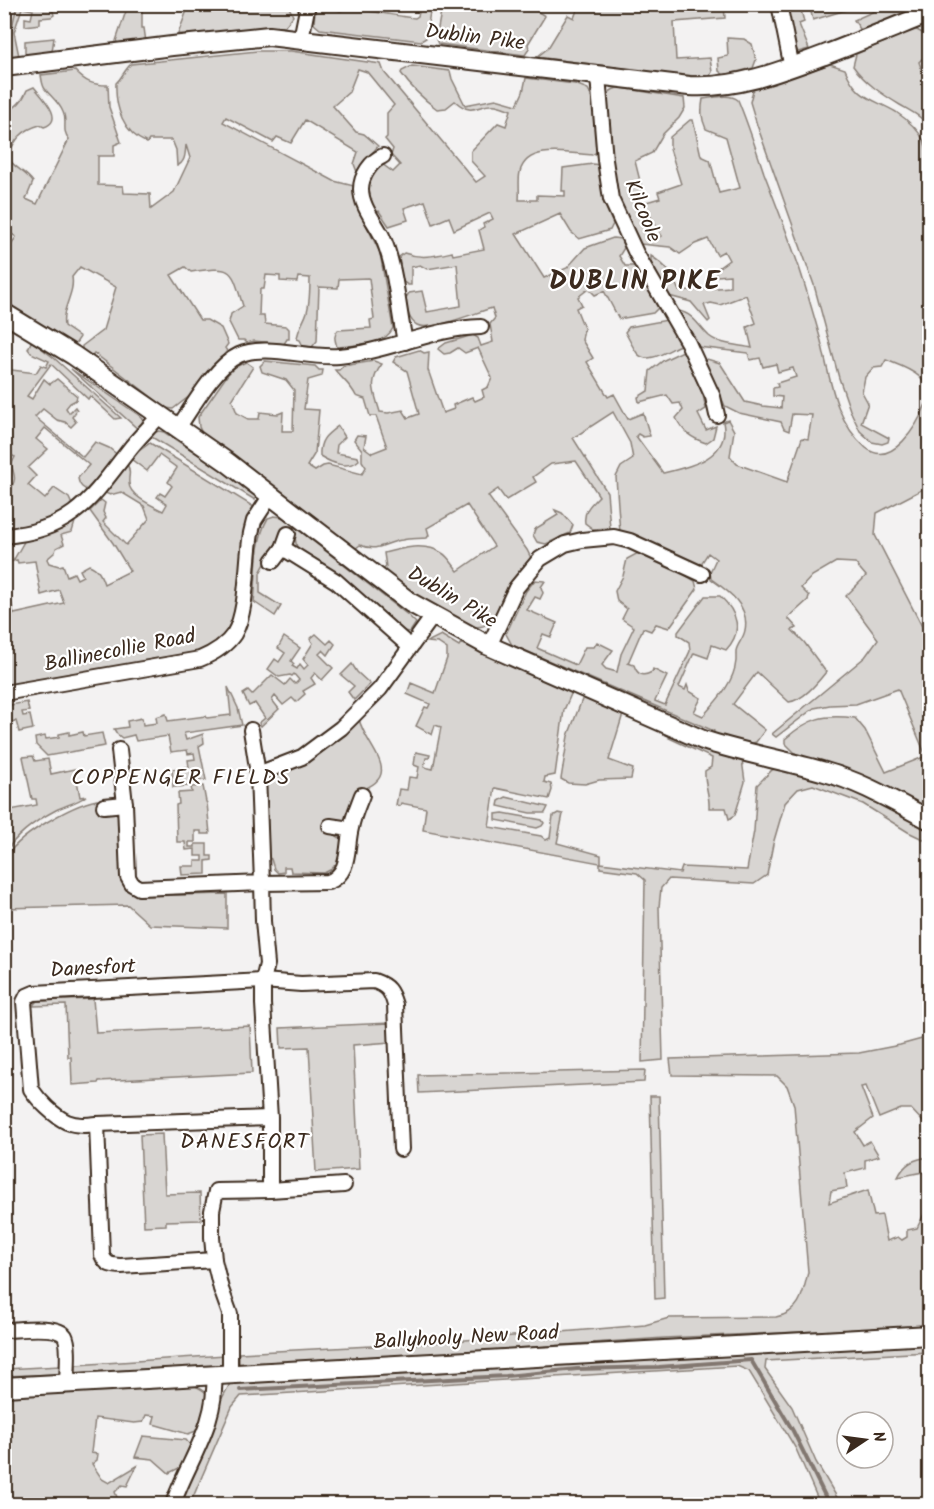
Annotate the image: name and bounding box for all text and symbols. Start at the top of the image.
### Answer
street label: Dublin Pike [423,16,527,61]
street label: Kilcoole [614,174,670,248]
district label: DUBLIN PIKE [549,260,721,303]
street label: Dublin Pike [401,558,504,638]
street label: Ballinecollie Road [42,620,199,682]
district label: COPPENGER FIELDS [71,761,291,796]
street label: Danesfort [49,950,137,988]
district label: DANESFORT [180,1125,311,1160]
street label: Ballyhooly New Road [373,1317,560,1359]
north arrow [835,1410,895,1470]
text: N [865,1429,891,1445]

